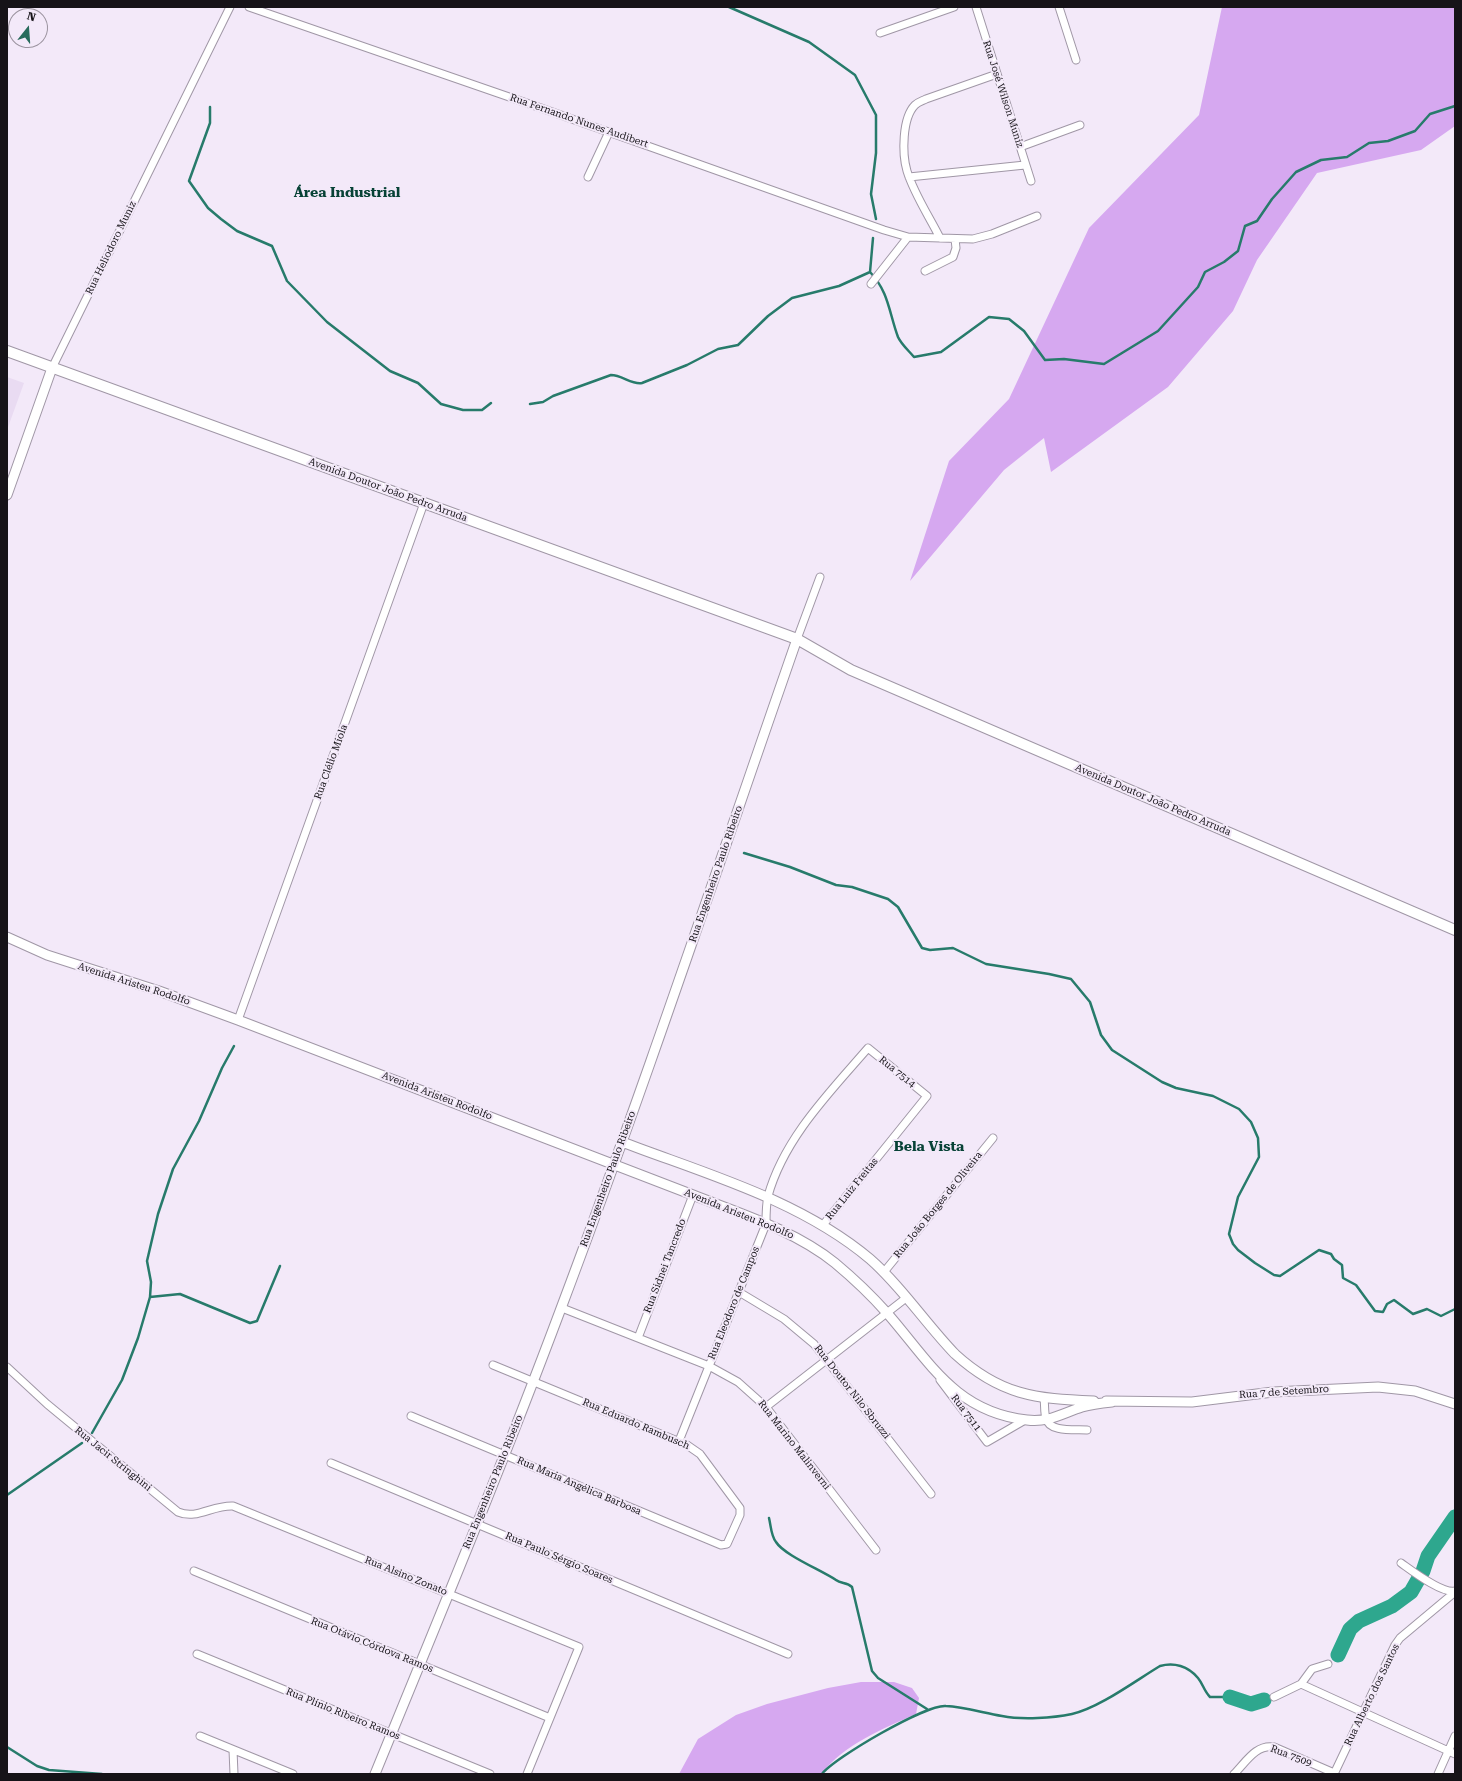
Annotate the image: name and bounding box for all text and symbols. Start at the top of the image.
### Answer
north arrow [8,8,48,48]
text: N [25,10,37,24]
street label: Rua José Wilson Muniz [980,39,1026,149]
street label: Rua Fernando Nunes Audibert [508,92,650,150]
district label: Área Industrial [294,185,400,201]
street label: Rua Heliodoro Muniz [83,199,139,297]
street label: Avenida Doutor João Pedro Arruda [307,456,469,524]
street label: Rua Clélio Miola [312,723,350,801]
street label: Avenida Doutor João Pedro Arruda [1073,762,1233,838]
street label: Rua Engenheiro Paulo Ribeiro [687,804,745,944]
street label: Avenida Aristeu Rodolfo [76,960,192,1008]
street label: Rua 7514 [876,1054,918,1090]
street label: Avenida Aristeu Rodolfo [380,1069,494,1123]
street label: Rua Engenheiro Paulo Ribeiro [578,1109,638,1249]
district label: Bela Vista [894,1139,964,1155]
street label: Rua João Borges de Oliveira [891,1149,985,1261]
street label: Rua Luiz Freitas [823,1156,881,1222]
street label: Avenida Aristeu Rodolfo [682,1186,796,1242]
street label: Rua Sidnei Tancredo [641,1217,689,1315]
street label: Rua Eleodoro de Campos [706,1245,762,1361]
street label: Rua Doutor Nilo Sbruzzi [812,1343,892,1441]
street label: Rua 7 de Setembro [1239,1383,1329,1401]
street label: Rua 7511 [948,1392,984,1434]
street label: Rua Eduardo Rambusch [581,1396,691,1452]
street label: Rua Marino Malinverni [755,1398,833,1492]
street label: Rua Engenheiro Paulo Ribeiro [461,1413,525,1551]
street label: Rua Jacir Stringhini [72,1424,154,1494]
street label: Rua Maria Angélica Barbosa [515,1454,643,1518]
street label: Rua Paulo Sérgio Soares [503,1530,615,1586]
street label: Rua Alsino Zonato [363,1554,449,1598]
street label: Rua Otávio Córdova Ramos [309,1615,435,1675]
street label: Rua Alberto dos Santos [1342,1642,1402,1748]
street label: Rua Plínio Ribeiro Ramos [284,1686,402,1742]
street label: Rua 7509 [1269,1743,1313,1769]

